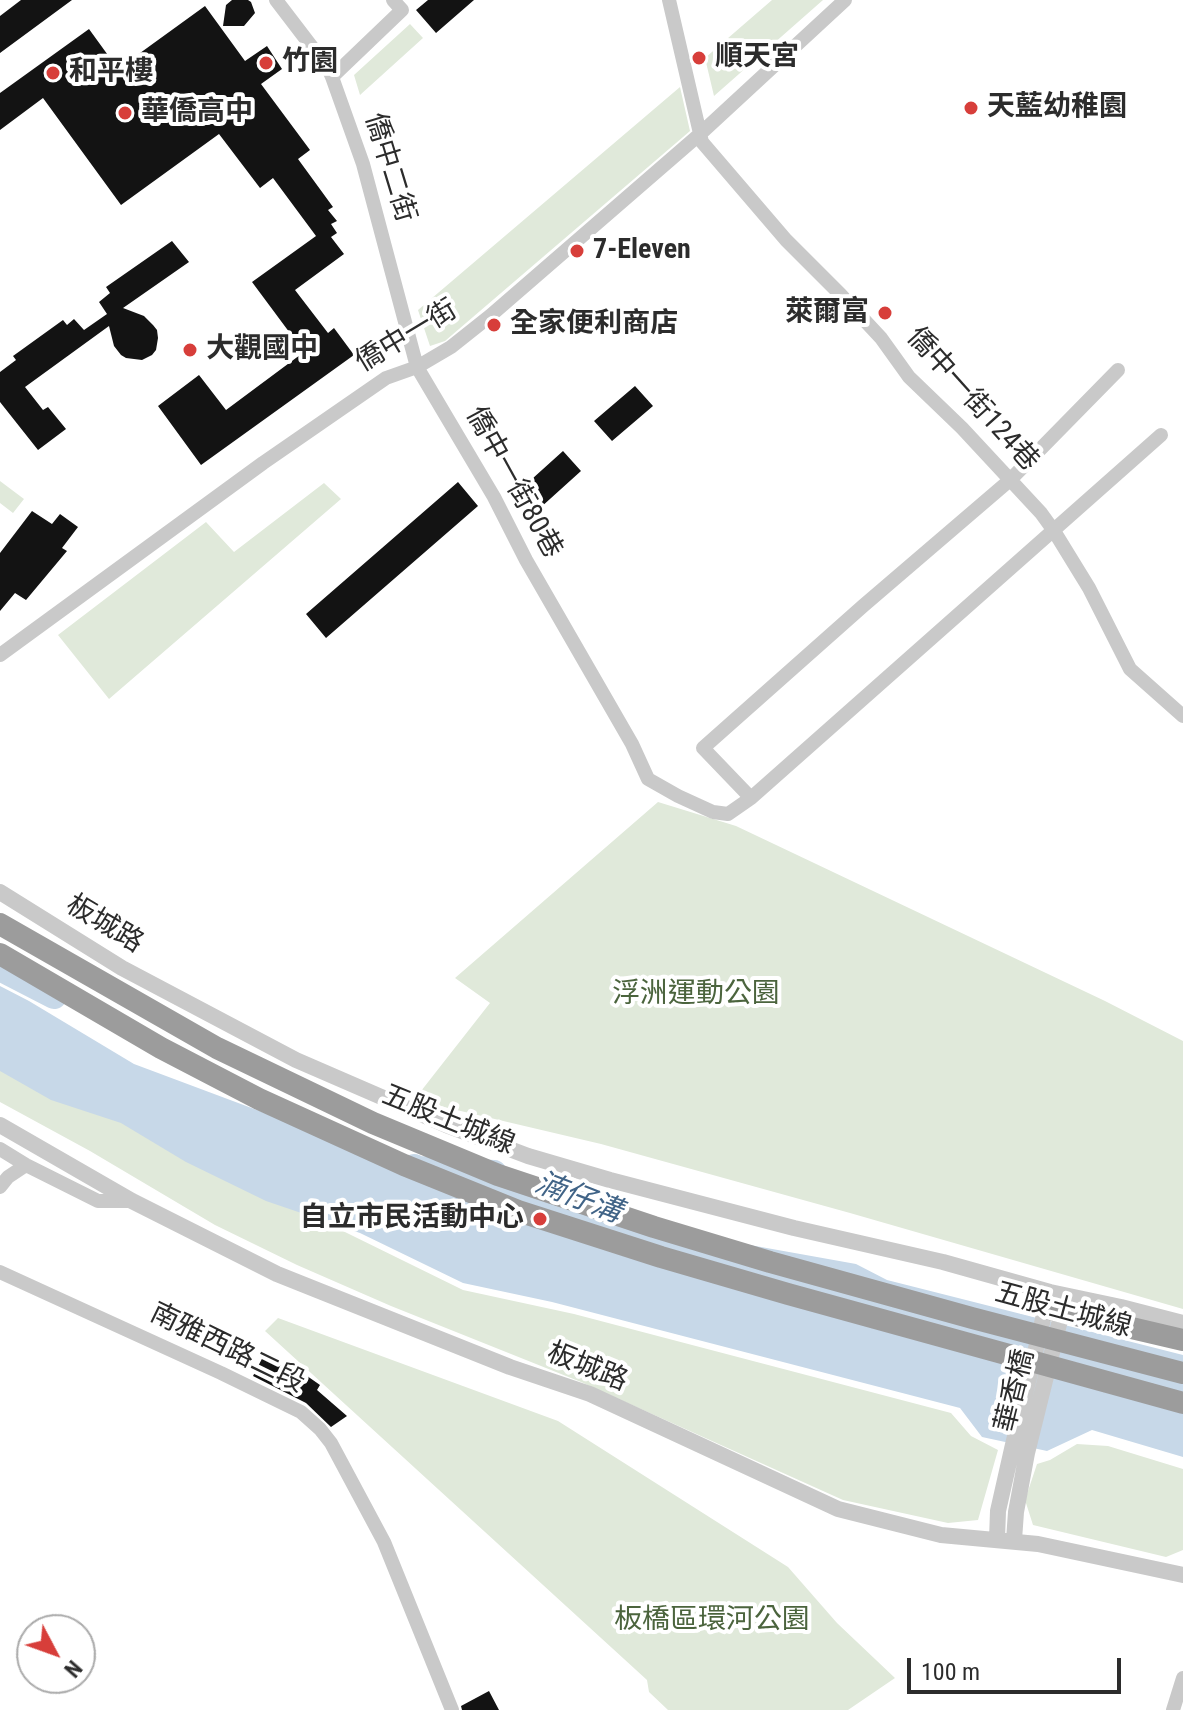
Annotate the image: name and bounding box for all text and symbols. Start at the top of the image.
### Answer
place label: 順天宮 [715,41,799,75]
place label: 竹園 [282,46,338,80]
marker: 順天宮 [690,49,708,67]
marker: 竹園 [257,54,275,72]
place label: 和平樓 [69,56,153,90]
marker: 和平樓 [44,64,62,82]
place label: 天藍幼稚園 [987,91,1127,125]
place label: 華僑高中 [141,96,253,130]
marker: 天藍幼稚園 [962,99,980,117]
marker: 華僑高中 [116,104,134,122]
street label: 僑中二街 [357,110,421,226]
place label: 7-Eleven [593,234,691,268]
marker: 7-Eleven [568,242,586,260]
street label: 僑中一街 [350,294,464,380]
place label: 萊爾富 [785,296,869,330]
marker: 萊爾富 [876,304,894,322]
place label: 全家便利商店 [510,308,678,342]
marker: 全家便利商店 [485,316,503,334]
street label: 僑中一街124巷 [899,321,1045,479]
place label: 大觀國中 [206,333,318,367]
marker: 大觀國中 [181,341,199,359]
street label: 僑中一街80巷 [458,402,568,564]
street label: 板城路 [59,889,149,961]
park label: 浮洲運動公園 [612,978,780,1012]
street label: 五股土城線 [377,1079,519,1163]
water label: 湳仔溝 [530,1166,626,1232]
place label: 自立市民活動中心 [300,1202,524,1236]
marker: 自立市民活動中心 [531,1210,549,1228]
street label: 五股土城線 [991,1277,1135,1345]
street label: 南雅西路二段 [144,1297,310,1401]
street label: 板城路 [542,1337,632,1399]
street label: 華香橋 [990,1346,1042,1436]
park label: 板橋區環河公園 [614,1604,810,1638]
north arrow [16,1614,96,1694]
scale bar [911,1642,1125,1692]
text: N [59,1655,87,1682]
text: 100 m [921,1658,980,1686]

